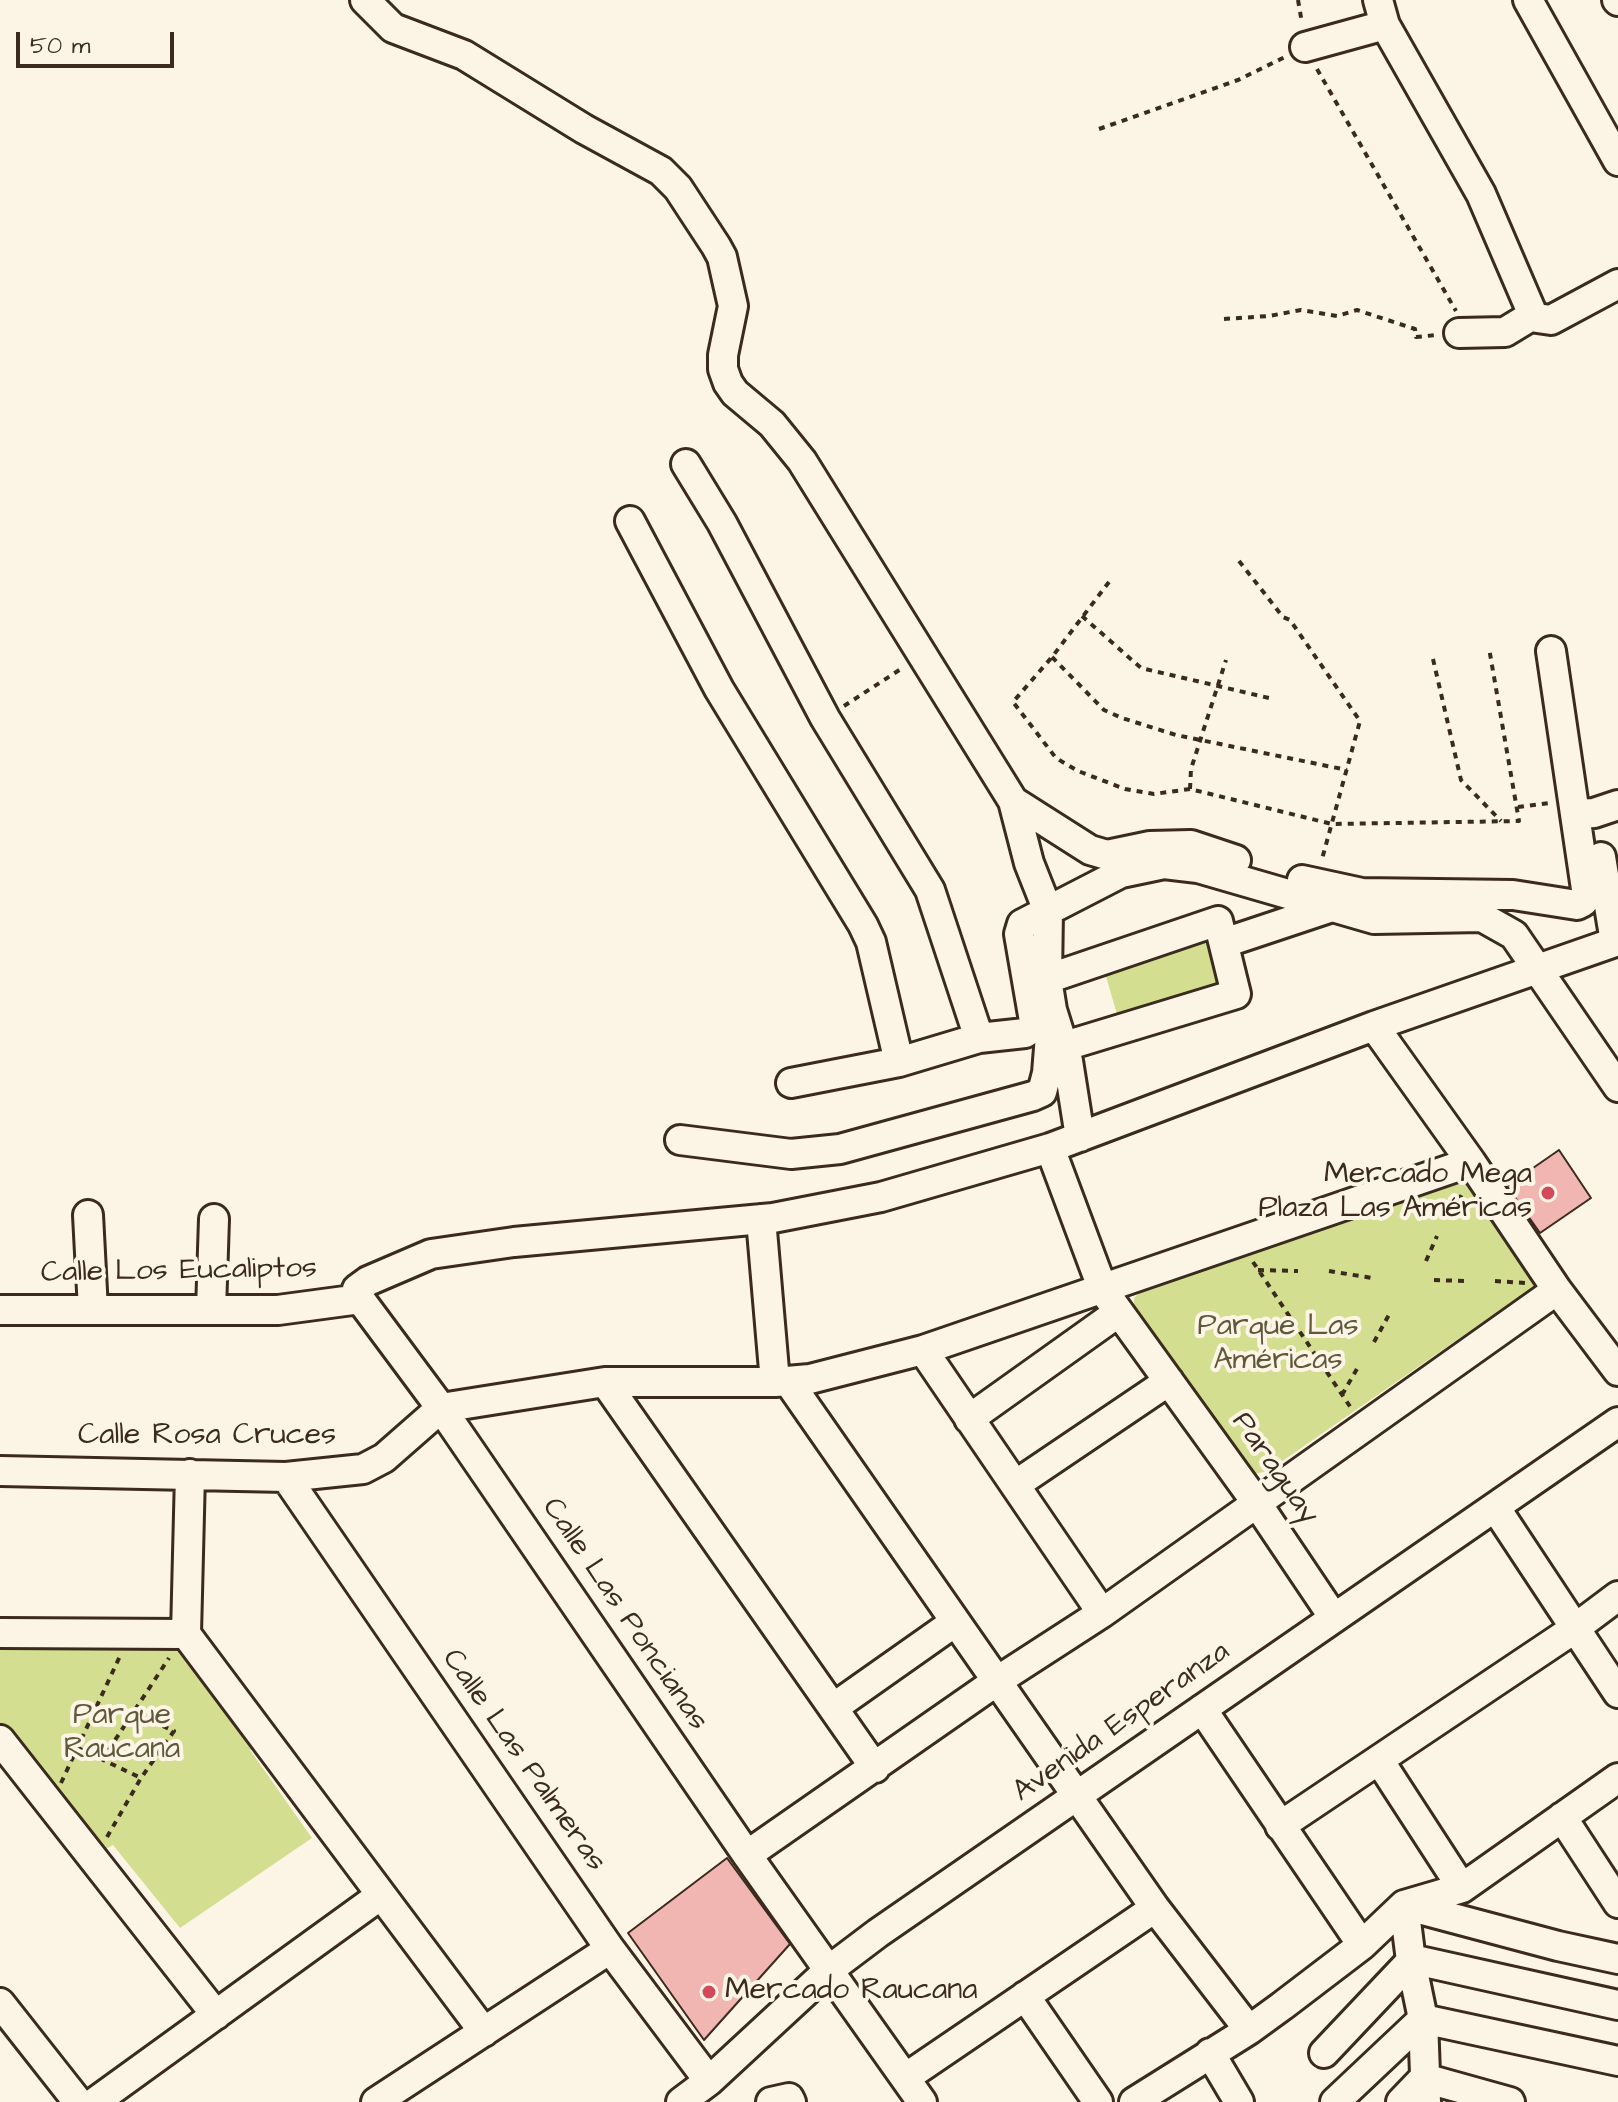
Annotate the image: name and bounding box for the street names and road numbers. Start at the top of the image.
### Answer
street label: Calle Los Eucaliptos [41,1252,317,1292]
street label: Paraguay [1222,1406,1326,1532]
street label: Calle Rosa Cruces [78,1419,336,1455]
street label: Calle Las Poncianas [533,1492,715,1738]
street label: Avenida Esperanza [1007,1635,1237,1811]
street label: Calle Las Palmeras [433,1643,613,1879]

